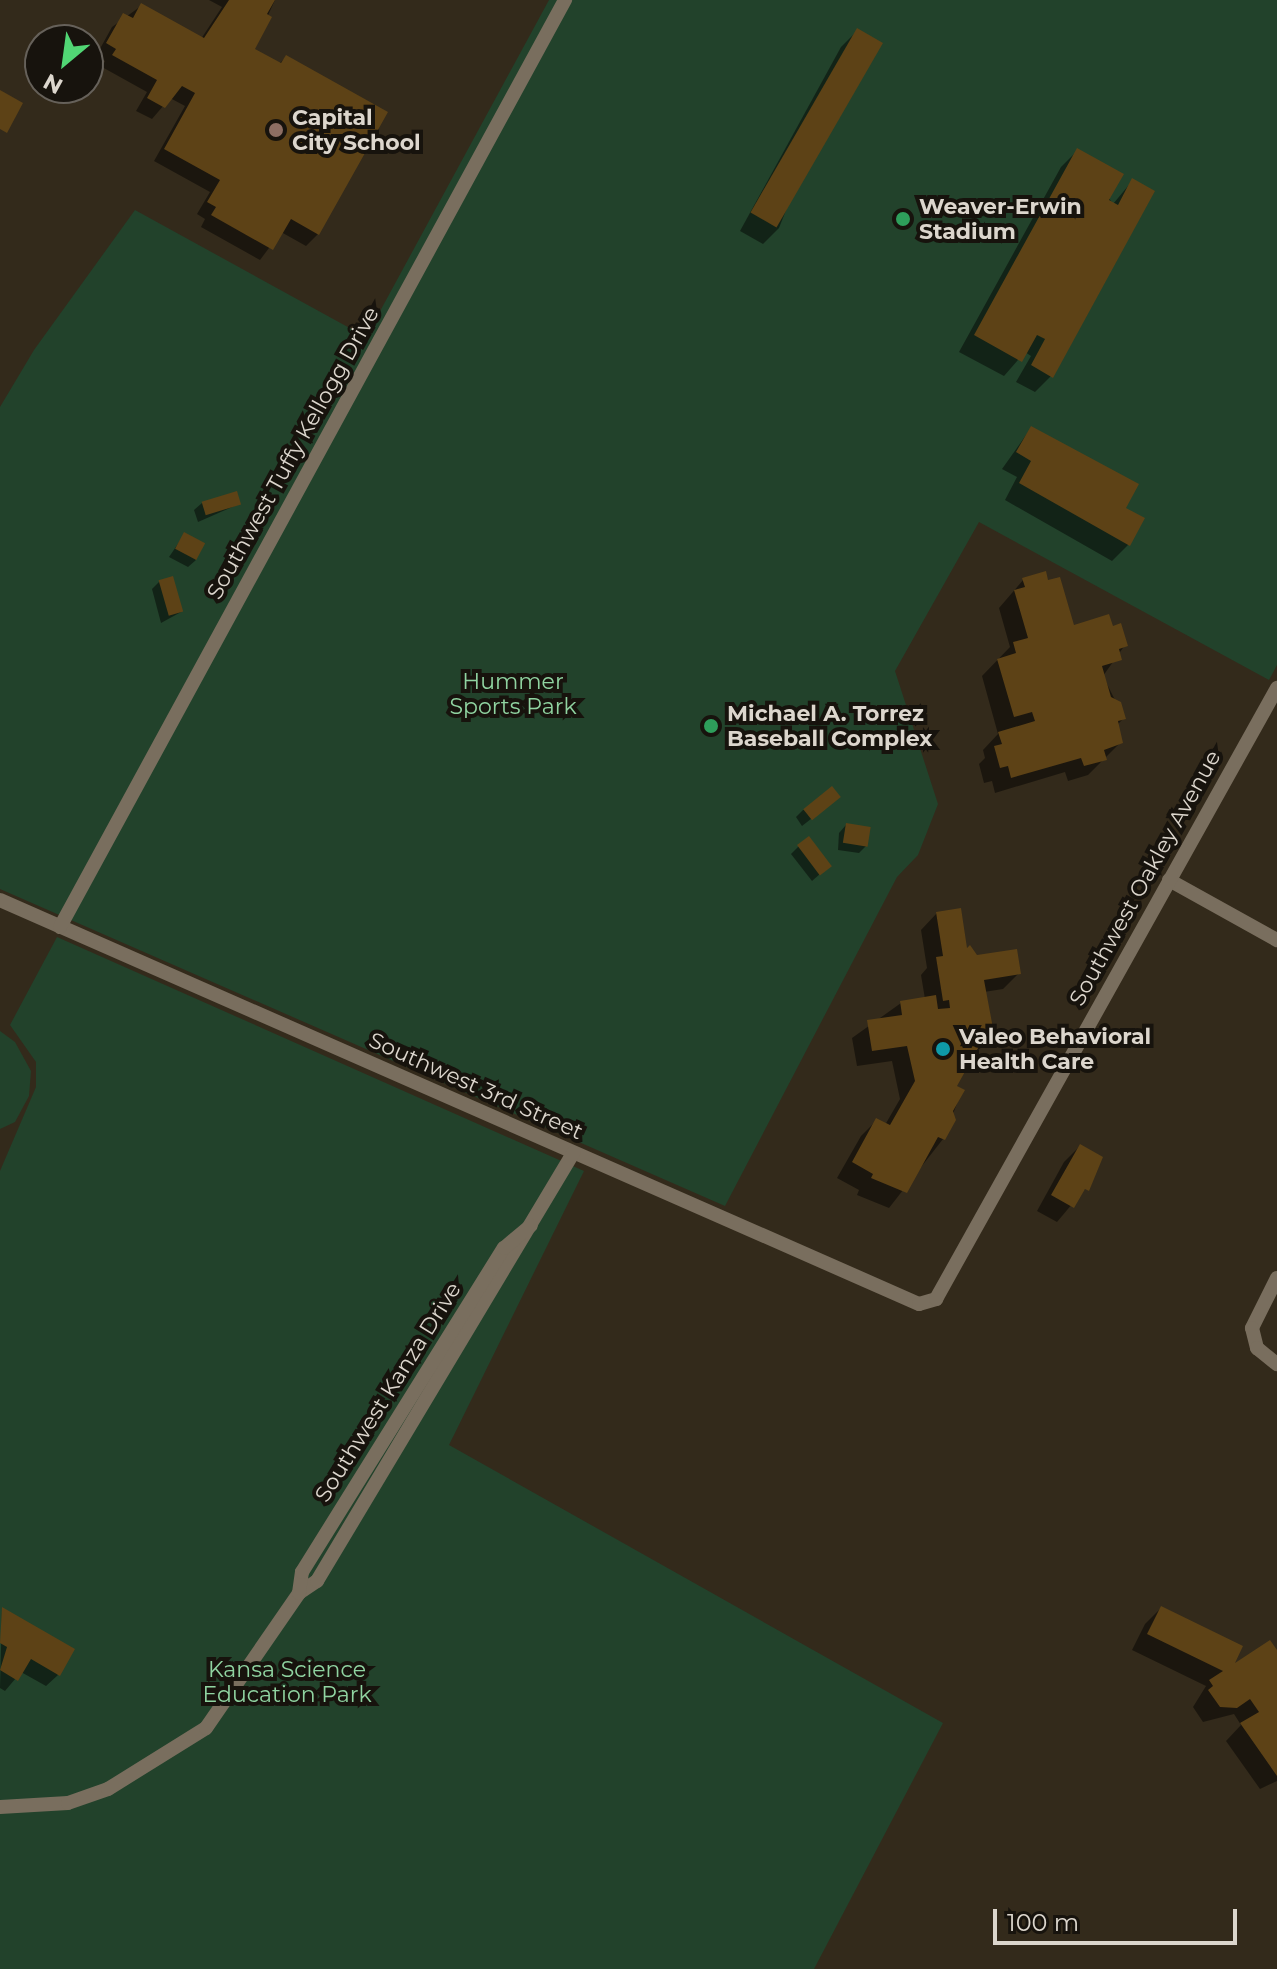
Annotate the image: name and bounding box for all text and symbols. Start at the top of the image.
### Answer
north arrow [24,24,104,104]
text: N [39,68,67,100]
place label: Capital City School [292,104,421,156]
marker: Capital City School [267,121,285,139]
place label: Weaver-Erwin Stadium [919,193,1082,244]
marker: Weaver-Erwin Stadium [894,210,912,228]
street label: Southwest Tuffy Kellogg Drive [201,302,385,604]
park label: Hummer Sports Park [449,668,577,720]
place label: Michael A. Torrez Baseball Complex [727,700,932,752]
marker: Michael A. Torrez Baseball Complex [702,717,720,735]
street label: Southwest Oakley Avenue [1064,746,1226,1010]
place label: Valeo Behavioral Health Care [959,1023,1151,1074]
street label: Southwest 3rd Street [365,1027,587,1145]
marker: Valeo Behavioral Health Care [934,1040,952,1058]
street label: Southwest Kanza Drive [309,1277,467,1507]
park label: Kansa Science Education Park [202,1656,372,1708]
scale bar [997,1893,1241,1943]
text: 100 m [1007,1908,1079,1937]

